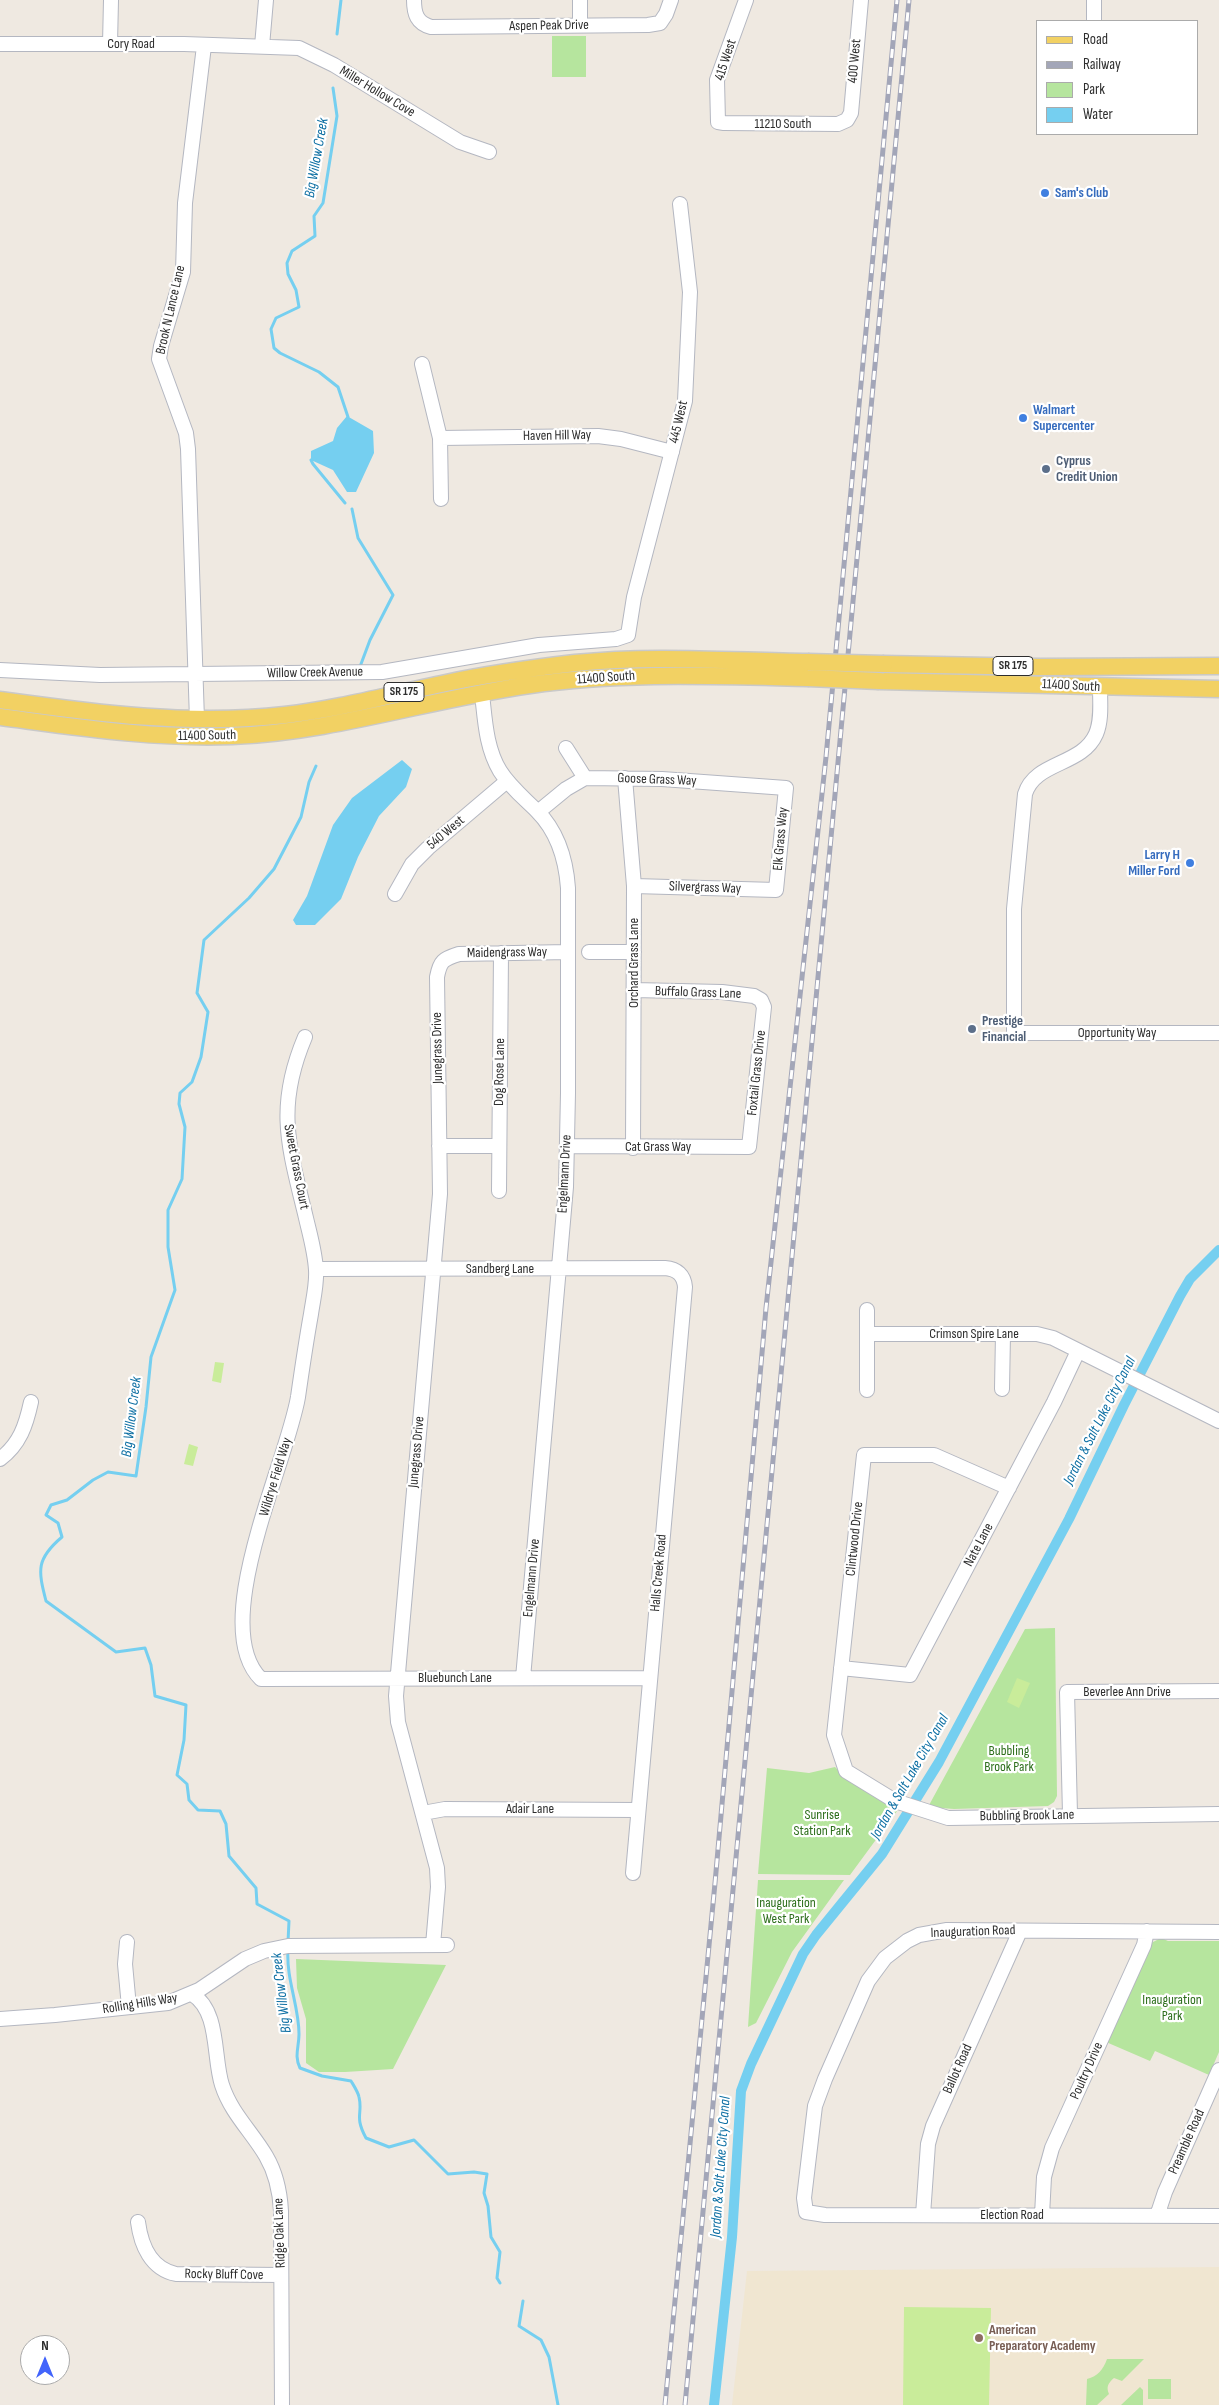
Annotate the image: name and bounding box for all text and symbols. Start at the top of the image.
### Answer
street label: Aspen Peak Drive [509,17,589,35]
legend [1036,20,1199,135]
text: Road [1083,30,1108,49]
street label: Cory Road [107,36,155,52]
street label: 415 West [711,37,741,83]
street label: 400 West [845,38,865,84]
text: Railway [1083,55,1121,74]
street label: Miller Hollow Cove [336,63,418,121]
text: Park [1083,80,1105,99]
text: Water [1083,105,1113,124]
street label: 11210 South [754,116,812,132]
water label: Big Willow Creek [301,117,333,199]
place label: Sam's Club [1055,185,1108,201]
marker: Sam's Club [1039,187,1051,199]
street label: Brook N Lance Lane [153,264,189,356]
street label: 445 West [666,399,692,445]
place label: Walmart Supercenter [1033,402,1095,434]
marker: Walmart Supercenter [1017,412,1029,424]
street label: Haven Hill Way [523,427,591,445]
place label: Cyprus Credit Union [1056,453,1118,486]
marker: Cyprus Credit Union [1040,463,1052,475]
road number: SR 175 [993,656,1033,676]
street label: Willow Creek Avenue [267,664,363,682]
street label: 11400 South [576,668,636,688]
street label: 11400 South [1041,676,1101,696]
road number: SR 175 [384,682,424,702]
street label: 11400 South [178,727,236,745]
street label: Goose Grass Way [617,770,697,790]
street label: Elk Grass Way [770,807,792,871]
street label: 540 West [424,812,468,854]
place label: Larry H Miller Ford [1128,847,1180,880]
marker: Larry H Miller Ford [1184,857,1196,869]
street label: Silvergrass Way [669,878,741,898]
street label: Orchard Grass Lane [626,918,642,1008]
street label: Maidengrass Way [467,944,547,962]
street label: Buffalo Grass Lane [654,983,742,1003]
street label: Junegrass Drive [429,1012,447,1084]
place label: Prestige Financial [982,1013,1026,1046]
marker: Prestige Financial [966,1023,978,1035]
street label: Opportunity Way [1078,1025,1156,1041]
street label: Foxtail Grass Drive [744,1029,770,1117]
street label: Dog Rose Lane [491,1038,509,1106]
street label: Sweet Grass Court [279,1123,313,1211]
street label: Engelmann Drive [555,1134,575,1214]
street label: Cat Grass Way [625,1139,691,1155]
street label: Sandberg Lane [466,1261,534,1277]
street label: Crimson Spire Lane [929,1326,1019,1342]
water label: Jordan & Salt Lake City Canal [1060,1354,1140,1488]
water label: Big Willow Creek [118,1376,146,1458]
street label: Junegrass Drive [406,1416,428,1488]
street label: Wildrye Field Way [256,1436,296,1518]
street label: Clintwood Drive [843,1501,867,1577]
street label: Nate Lane [961,1520,997,1570]
street label: Halls Creek Road [647,1534,671,1612]
street label: Engelmann Drive [520,1538,544,1618]
street label: Bluebunch Lane [418,1670,492,1686]
street label: Beverlee Ann Drive [1083,1684,1171,1700]
water label: Jordan & Salt Lake City Canal [867,1711,953,1843]
park label: Bubbling Brook Park [984,1743,1034,1775]
street label: Adair Lane [506,1801,554,1817]
park label: Sunrise Station Park [794,1807,850,1840]
street label: Bubbling Brook Lane [980,1807,1074,1825]
park label: Inauguration West Park [756,1895,816,1928]
street label: Inauguration Road [930,1922,1016,1942]
water label: Big Willow Creek [268,1952,296,2034]
street label: Rolling Hills Way [101,1990,179,2018]
park label: Inauguration Park [1142,1992,1202,2024]
street label: Poultry Drive [1067,2040,1107,2102]
street label: Ballot Road [940,2042,976,2096]
water label: Jordan & Salt Lake City Canal [707,2096,735,2238]
street label: Preamble Road [1165,2107,1209,2177]
street label: Ridge Oak Lane [270,2198,290,2268]
street label: Election Road [980,2207,1044,2223]
street label: Rocky Bluff Cove [184,2266,264,2284]
place label: American Preparatory Academy [989,2322,1096,2354]
marker: American Preparatory Academy [973,2332,985,2344]
north arrow [20,2335,70,2385]
text: N [41,2337,49,2354]

